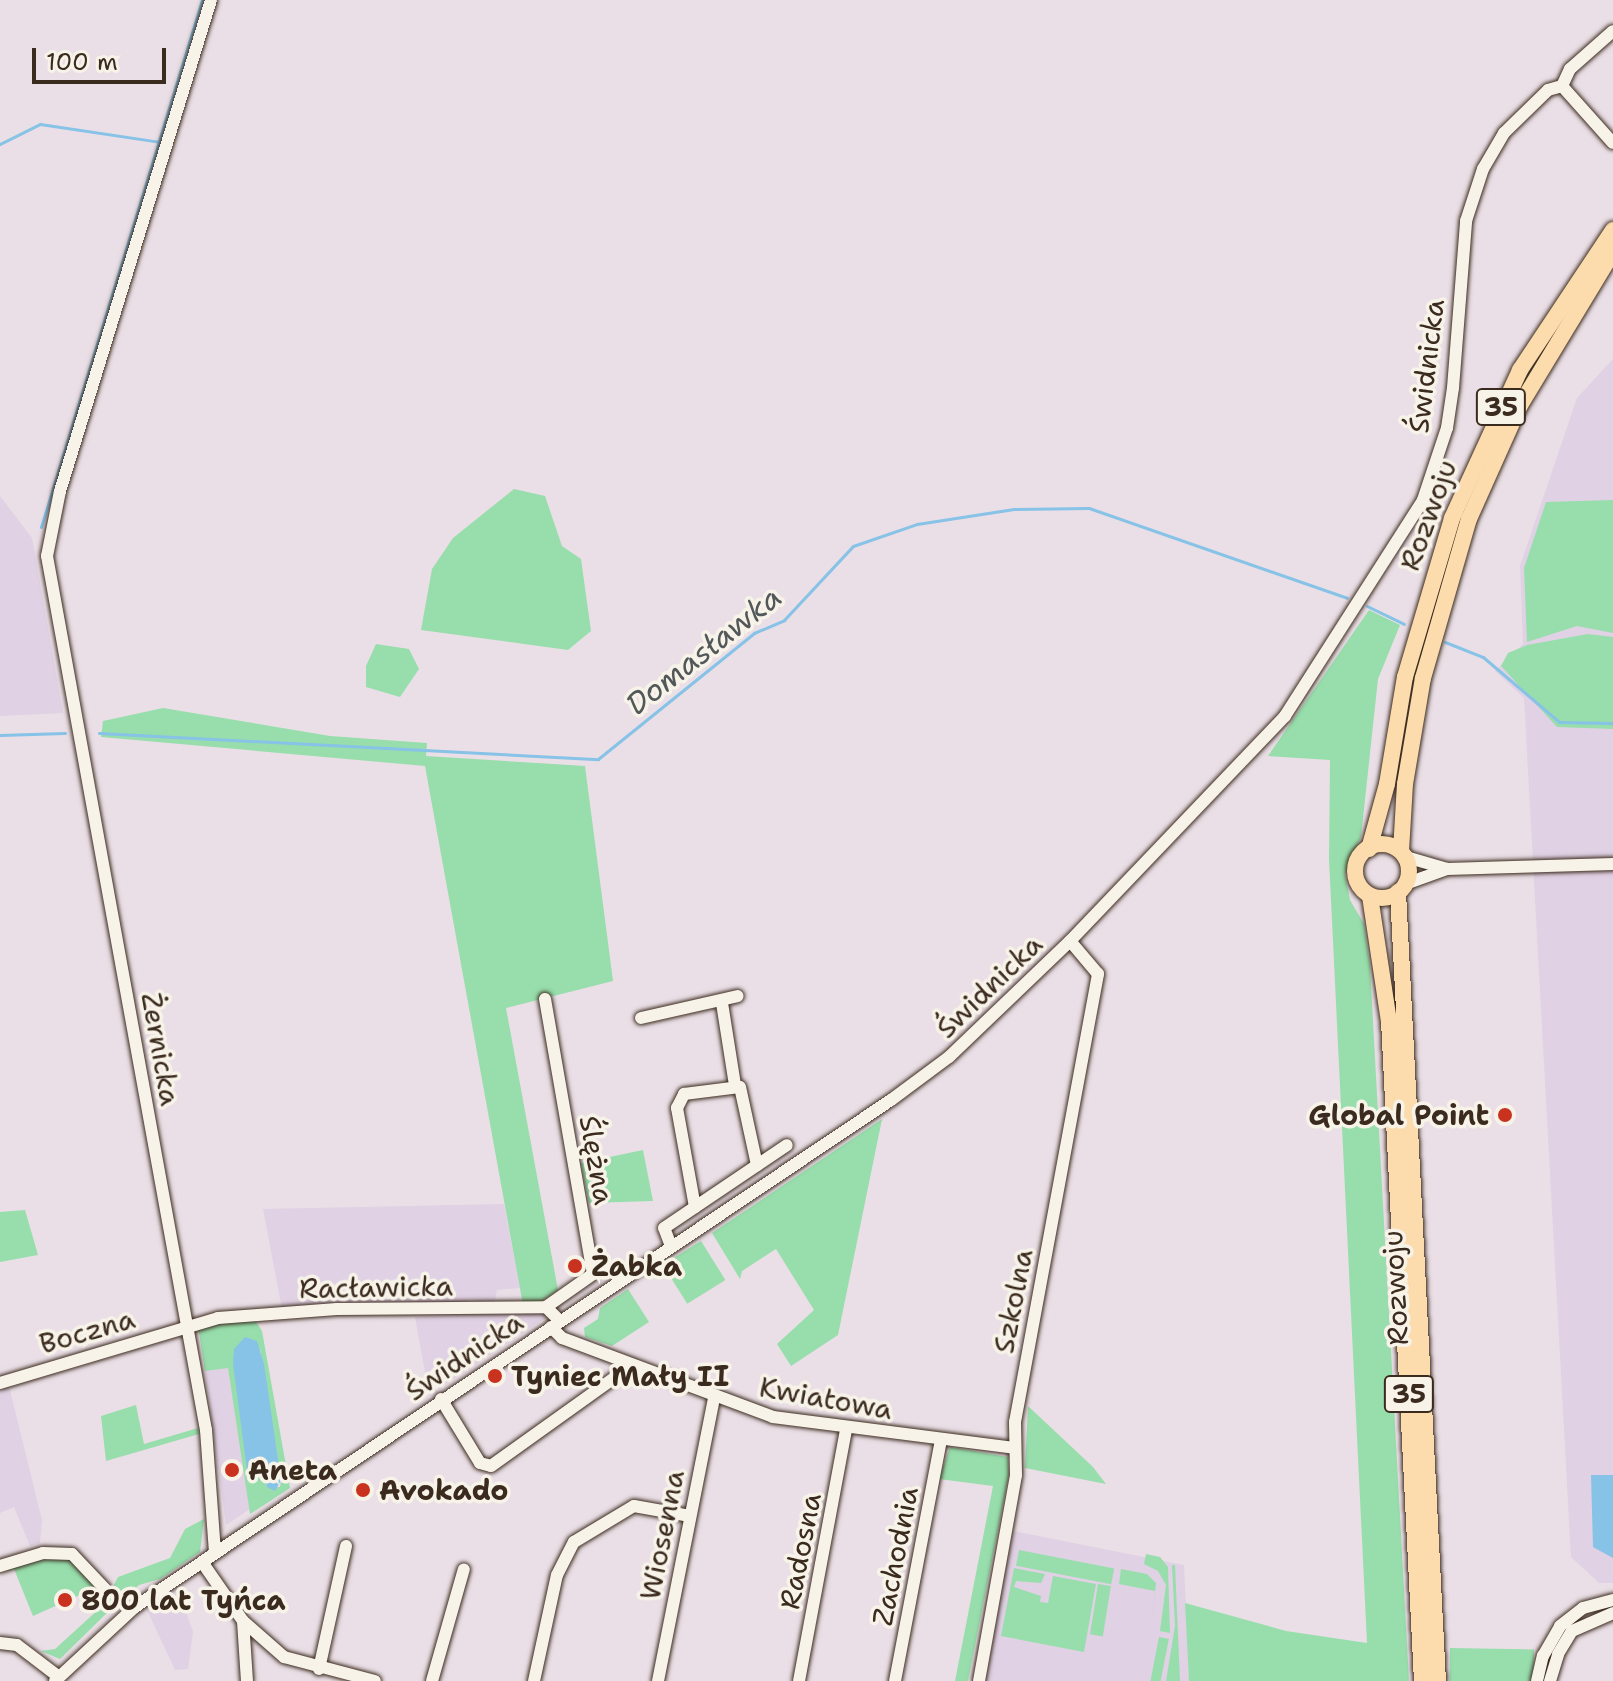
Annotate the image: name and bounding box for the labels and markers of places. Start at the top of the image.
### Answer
place label: Global Point [1308,1098,1489,1132]
marker: Global Point [1496,1106,1514,1124]
place label: Żabka [591,1249,682,1283]
marker: Żabka [566,1257,584,1275]
place label: Tyniec Mały II [511,1359,729,1393]
marker: Tyniec Mały II [486,1367,504,1385]
place label: Aneta [248,1453,337,1487]
marker: Aneta [223,1461,241,1479]
place label: Avokado [379,1473,508,1507]
marker: Avokado [354,1481,372,1499]
place label: 800 lat Tyńca [81,1583,286,1617]
marker: 800 lat Tyńca [56,1591,74,1609]

